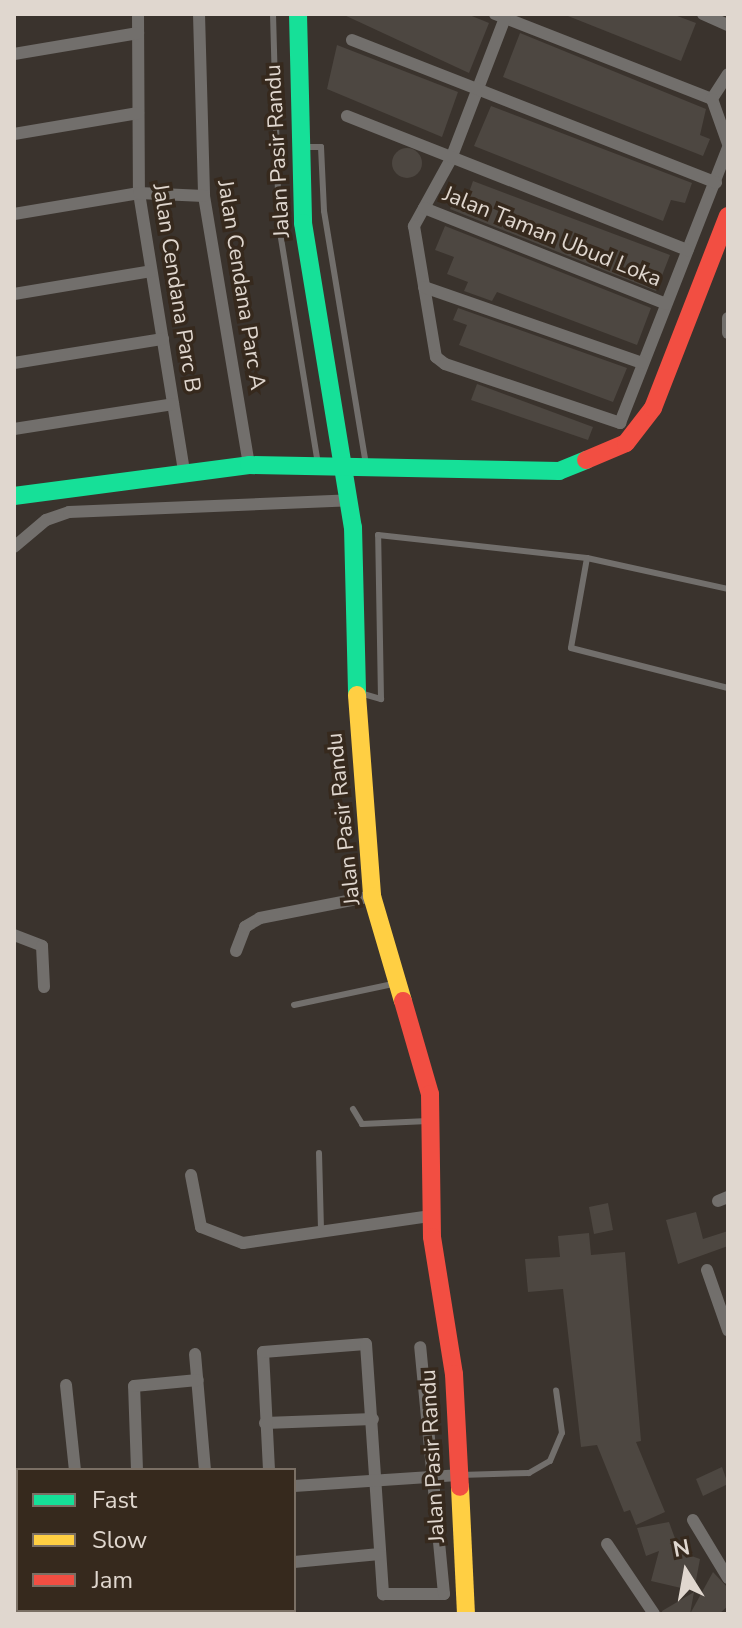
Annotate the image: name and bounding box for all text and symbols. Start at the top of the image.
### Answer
street label: Jalan Pasir Randu [260,64,296,238]
street label: Jalan Cendana Parc A [211,178,271,392]
street label: Jalan Taman Ubud Loka [439,181,665,293]
street label: Jalan Cendana Parc B [146,182,206,394]
street label: Jalan Pasir Randu [322,731,366,907]
street label: Jalan Pasir Randu [415,1369,451,1543]
legend [16,1468,296,1612]
text: Fast [92,1484,137,1516]
text: Slow [92,1524,147,1556]
north arrow [646,1532,726,1612]
text: N [670,1532,692,1565]
text: Jam [92,1564,133,1596]

